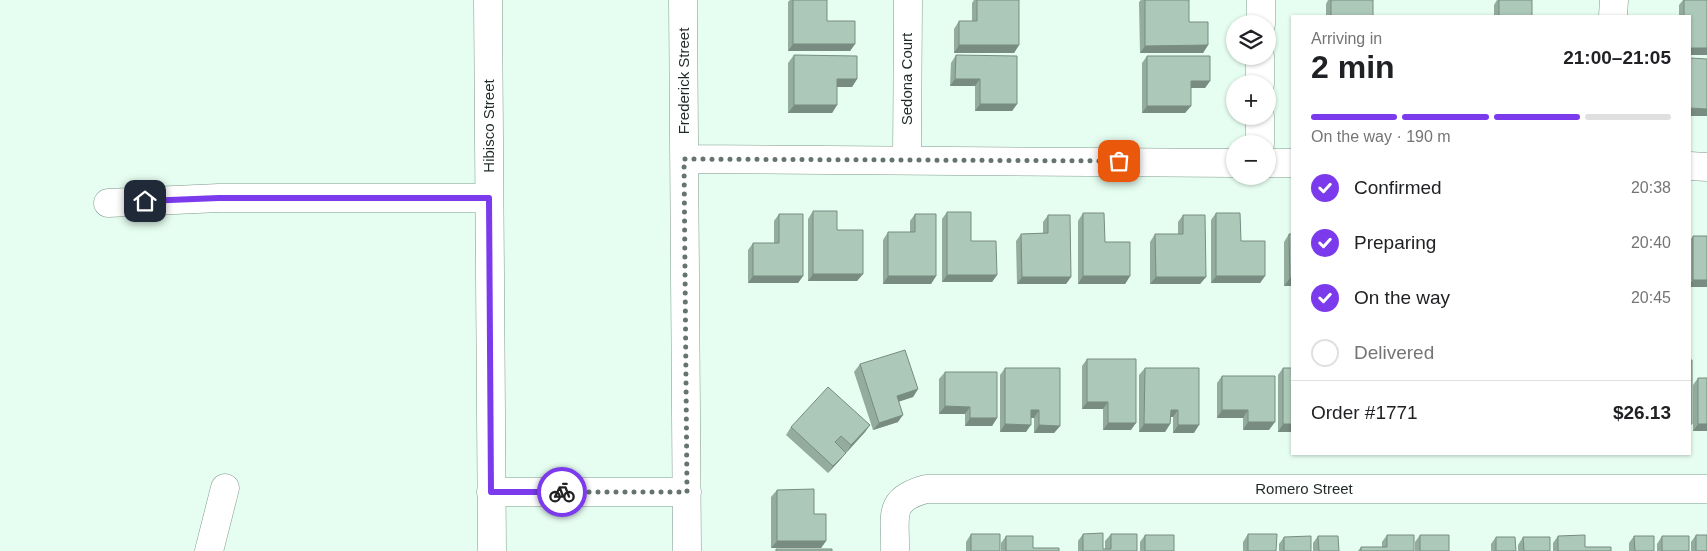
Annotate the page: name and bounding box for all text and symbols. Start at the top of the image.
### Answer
map controls [1226,15,1276,185]
button: layers [1226,15,1276,65]
street label: Frederick Street [675,27,692,134]
text: Arriving in [1311,30,1382,47]
street label: Sedona Court [898,32,915,125]
text: 21:00–21:05 [1563,47,1671,68]
text: 2 min [1311,49,1395,85]
button: + [1226,75,1276,125]
street label: Hibisco Street [480,78,497,173]
text: On the way · 190 m [1311,128,1451,145]
button: − [1226,135,1276,185]
pin [1098,140,1140,182]
icon: bag [1105,147,1133,175]
icon: check [1311,174,1339,202]
text: Confirmed [1354,177,1442,198]
text: 20:38 [1631,179,1671,196]
pin [124,180,166,222]
icon: home [131,187,159,215]
icon: check [1311,229,1339,257]
text: Preparing [1354,232,1436,253]
text: 20:40 [1631,234,1671,251]
icon: check [1311,284,1339,312]
text: On the way [1354,287,1450,308]
text: 20:45 [1631,289,1671,306]
text: Delivered [1354,342,1434,363]
text: Order #1771 [1311,402,1418,423]
text: $26.13 [1613,402,1671,423]
courier [537,467,587,517]
icon: bike [548,478,576,506]
street label: Romero Street [1255,480,1354,497]

